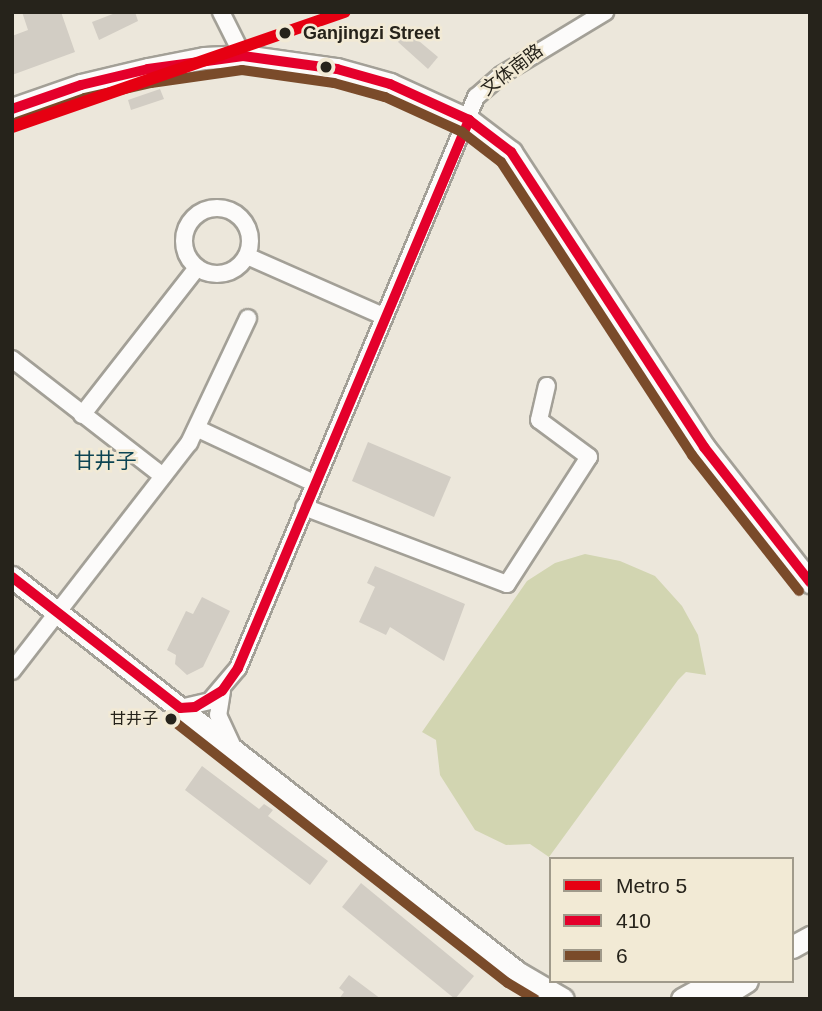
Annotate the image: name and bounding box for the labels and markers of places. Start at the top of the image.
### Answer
marker: Ganjingzi Street [273,21,297,45]
place label: Ganjingzi Street [303,22,440,44]
unlabelled marker [319,60,333,74]
place label: 甘井子 [110,709,158,729]
marker: 甘井子 [164,712,178,726]

